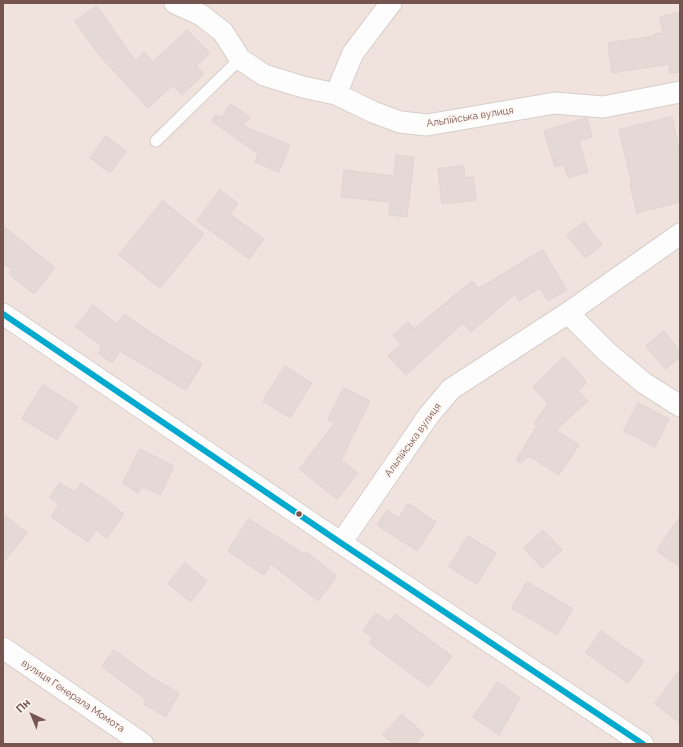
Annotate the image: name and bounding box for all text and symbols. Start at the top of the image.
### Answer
street label: Альпійська вулиця [426,104,514,130]
street label: Альпійська вулиця [382,401,444,479]
unlabelled marker [294,509,304,519]
street label: вулиця Генерала Момота [19,657,127,735]
north arrow [12,695,52,735]
text: Пн [14,696,33,716]

